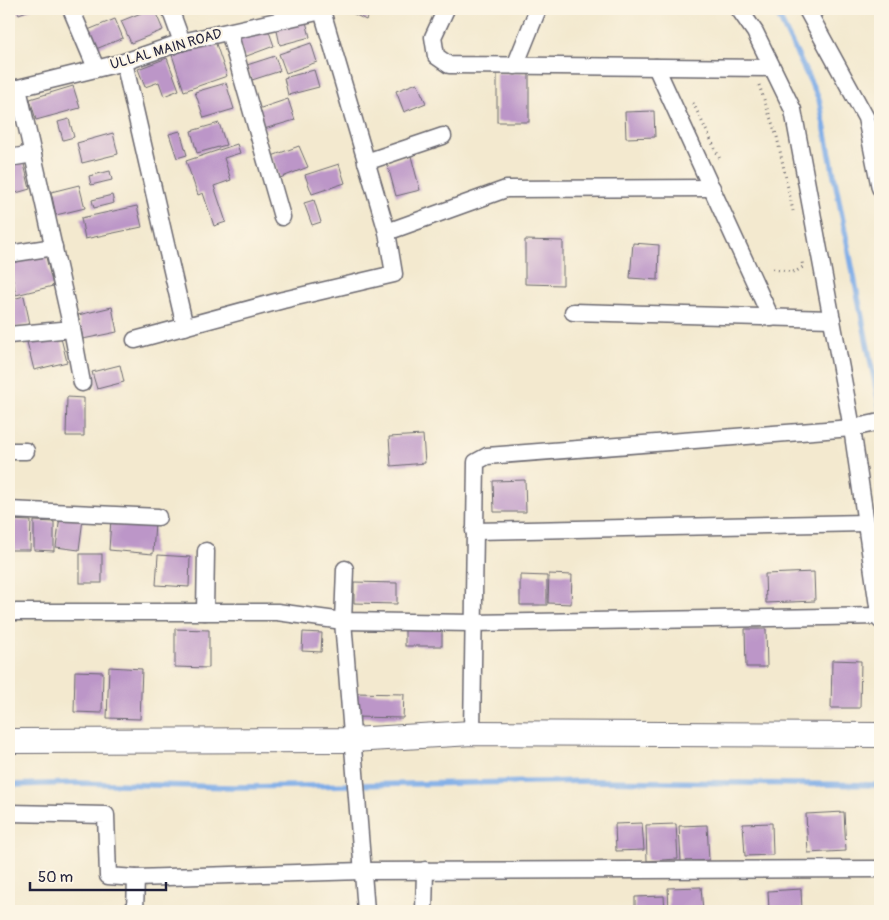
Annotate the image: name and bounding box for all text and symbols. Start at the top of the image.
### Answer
street label: ULLAL MAIN ROAD [108,25,224,73]
scale bar [30,860,166,892]
text: 50 m [38,868,73,887]

